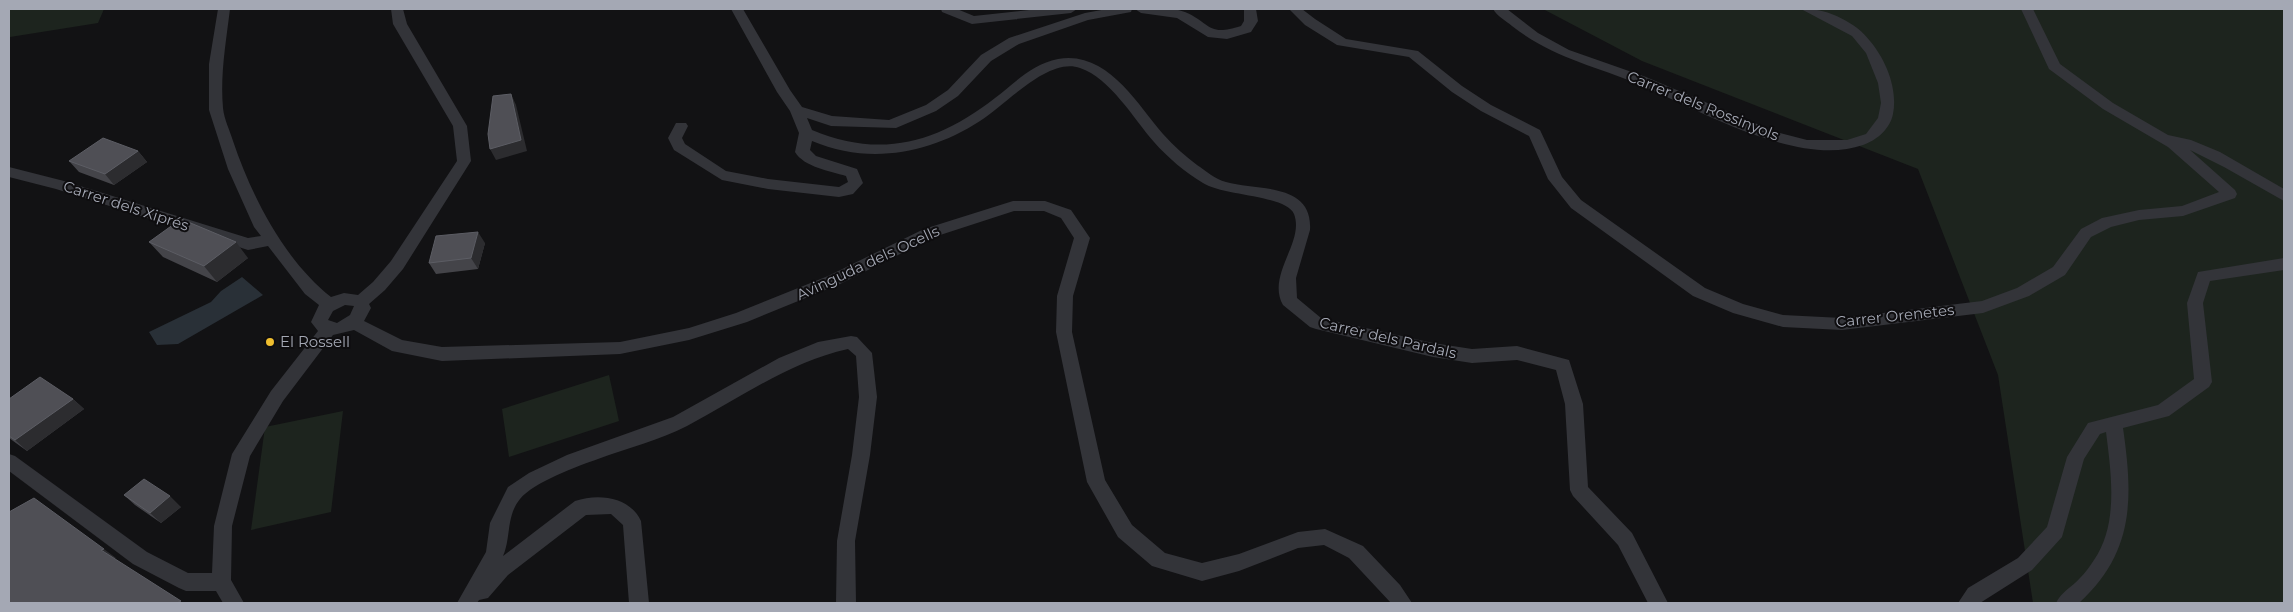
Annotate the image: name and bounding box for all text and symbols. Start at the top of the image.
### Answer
street label: Carrer dels Rossinyols [1624,66,1782,145]
street label: Carrer dels Xiprés [61,176,191,235]
street label: Avinguda dels Ocells [793,221,942,304]
street label: Carrer Orenetes [1835,300,1955,331]
street label: Carrer dels Pardals [1318,312,1459,363]
place label: El Rossell [280,332,350,351]
marker: El Rossell [264,336,276,348]

